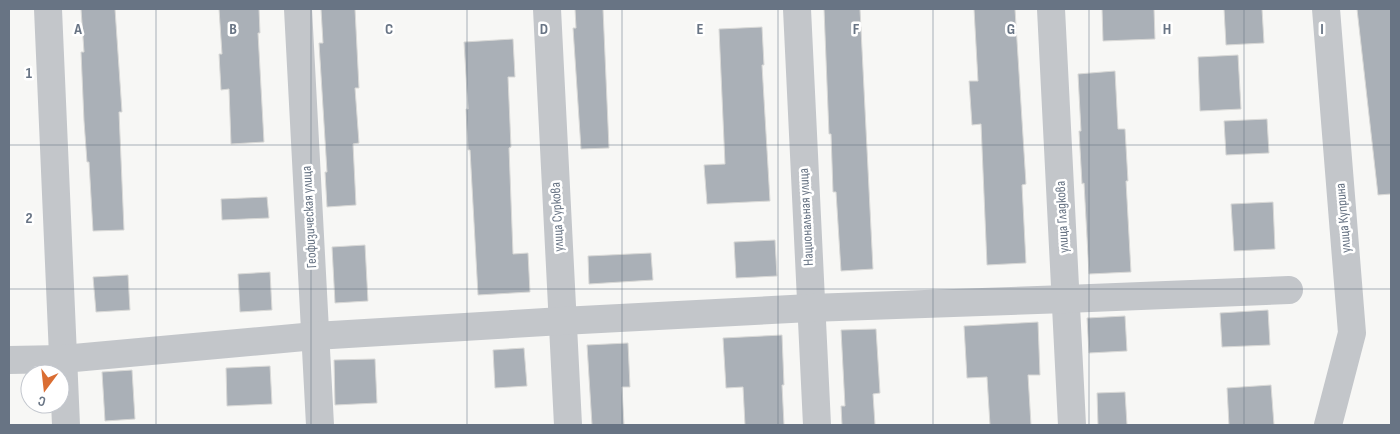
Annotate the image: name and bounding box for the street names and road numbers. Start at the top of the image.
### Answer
street label: Геофизическая улица [298,165,320,269]
street label: Национальная улица [795,168,817,266]
street label: улица Гладкова [1052,181,1072,253]
street label: улица Суркова [547,182,567,252]
street label: улица Куприна [1331,182,1355,254]

